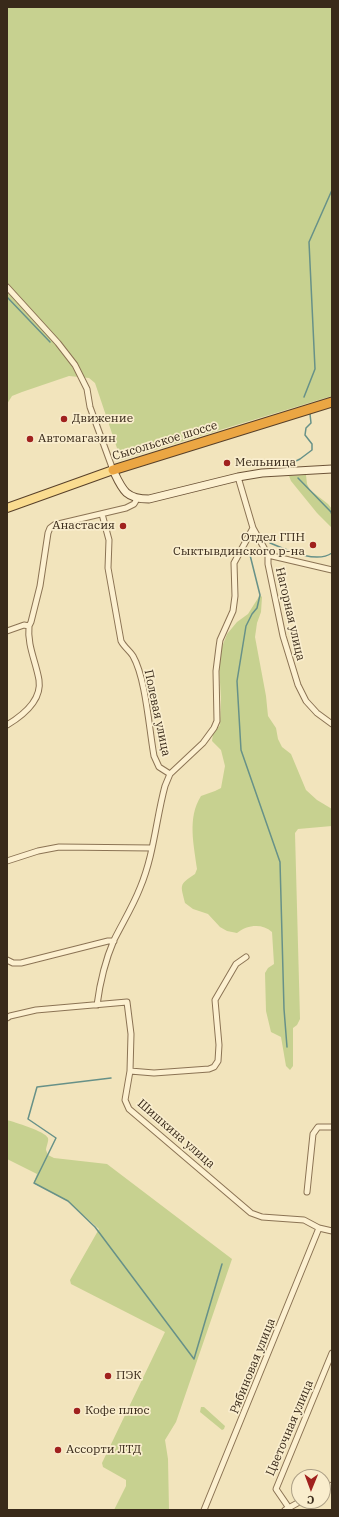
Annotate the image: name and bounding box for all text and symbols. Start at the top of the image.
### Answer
place label: Движение [72,412,133,426]
marker: Движение [59,414,69,424]
street label: Сысольское шоссе [111,418,219,464]
place label: Автомагазин [38,432,116,446]
marker: Автомагазин [25,434,35,444]
place label: Мельница [235,456,296,470]
marker: Мельница [222,458,232,468]
place label: Анастасия [52,519,115,533]
marker: Анастасия [118,521,128,531]
place label: Отдел ГПН Сыктывдинского р-на [173,531,305,559]
marker: Отдел ГПН Сыктывдинского р-на [308,540,318,550]
street label: Нагорная улица [272,566,308,662]
street label: Полевая улица [141,668,173,758]
street label: Шишкина улица [134,1096,218,1172]
street label: Рябиновая улица [227,1316,279,1416]
place label: ПЭК [116,1369,141,1383]
marker: ПЭК [103,1371,113,1381]
street label: Цветочная улица [263,1378,317,1478]
place label: Кофе плюс [85,1404,150,1418]
marker: Кофе плюс [72,1406,82,1416]
place label: Ассорти ЛТД [66,1443,141,1457]
marker: Ассорти ЛТД [53,1445,63,1455]
north arrow [291,1469,331,1509]
text: С [307,1493,315,1507]

